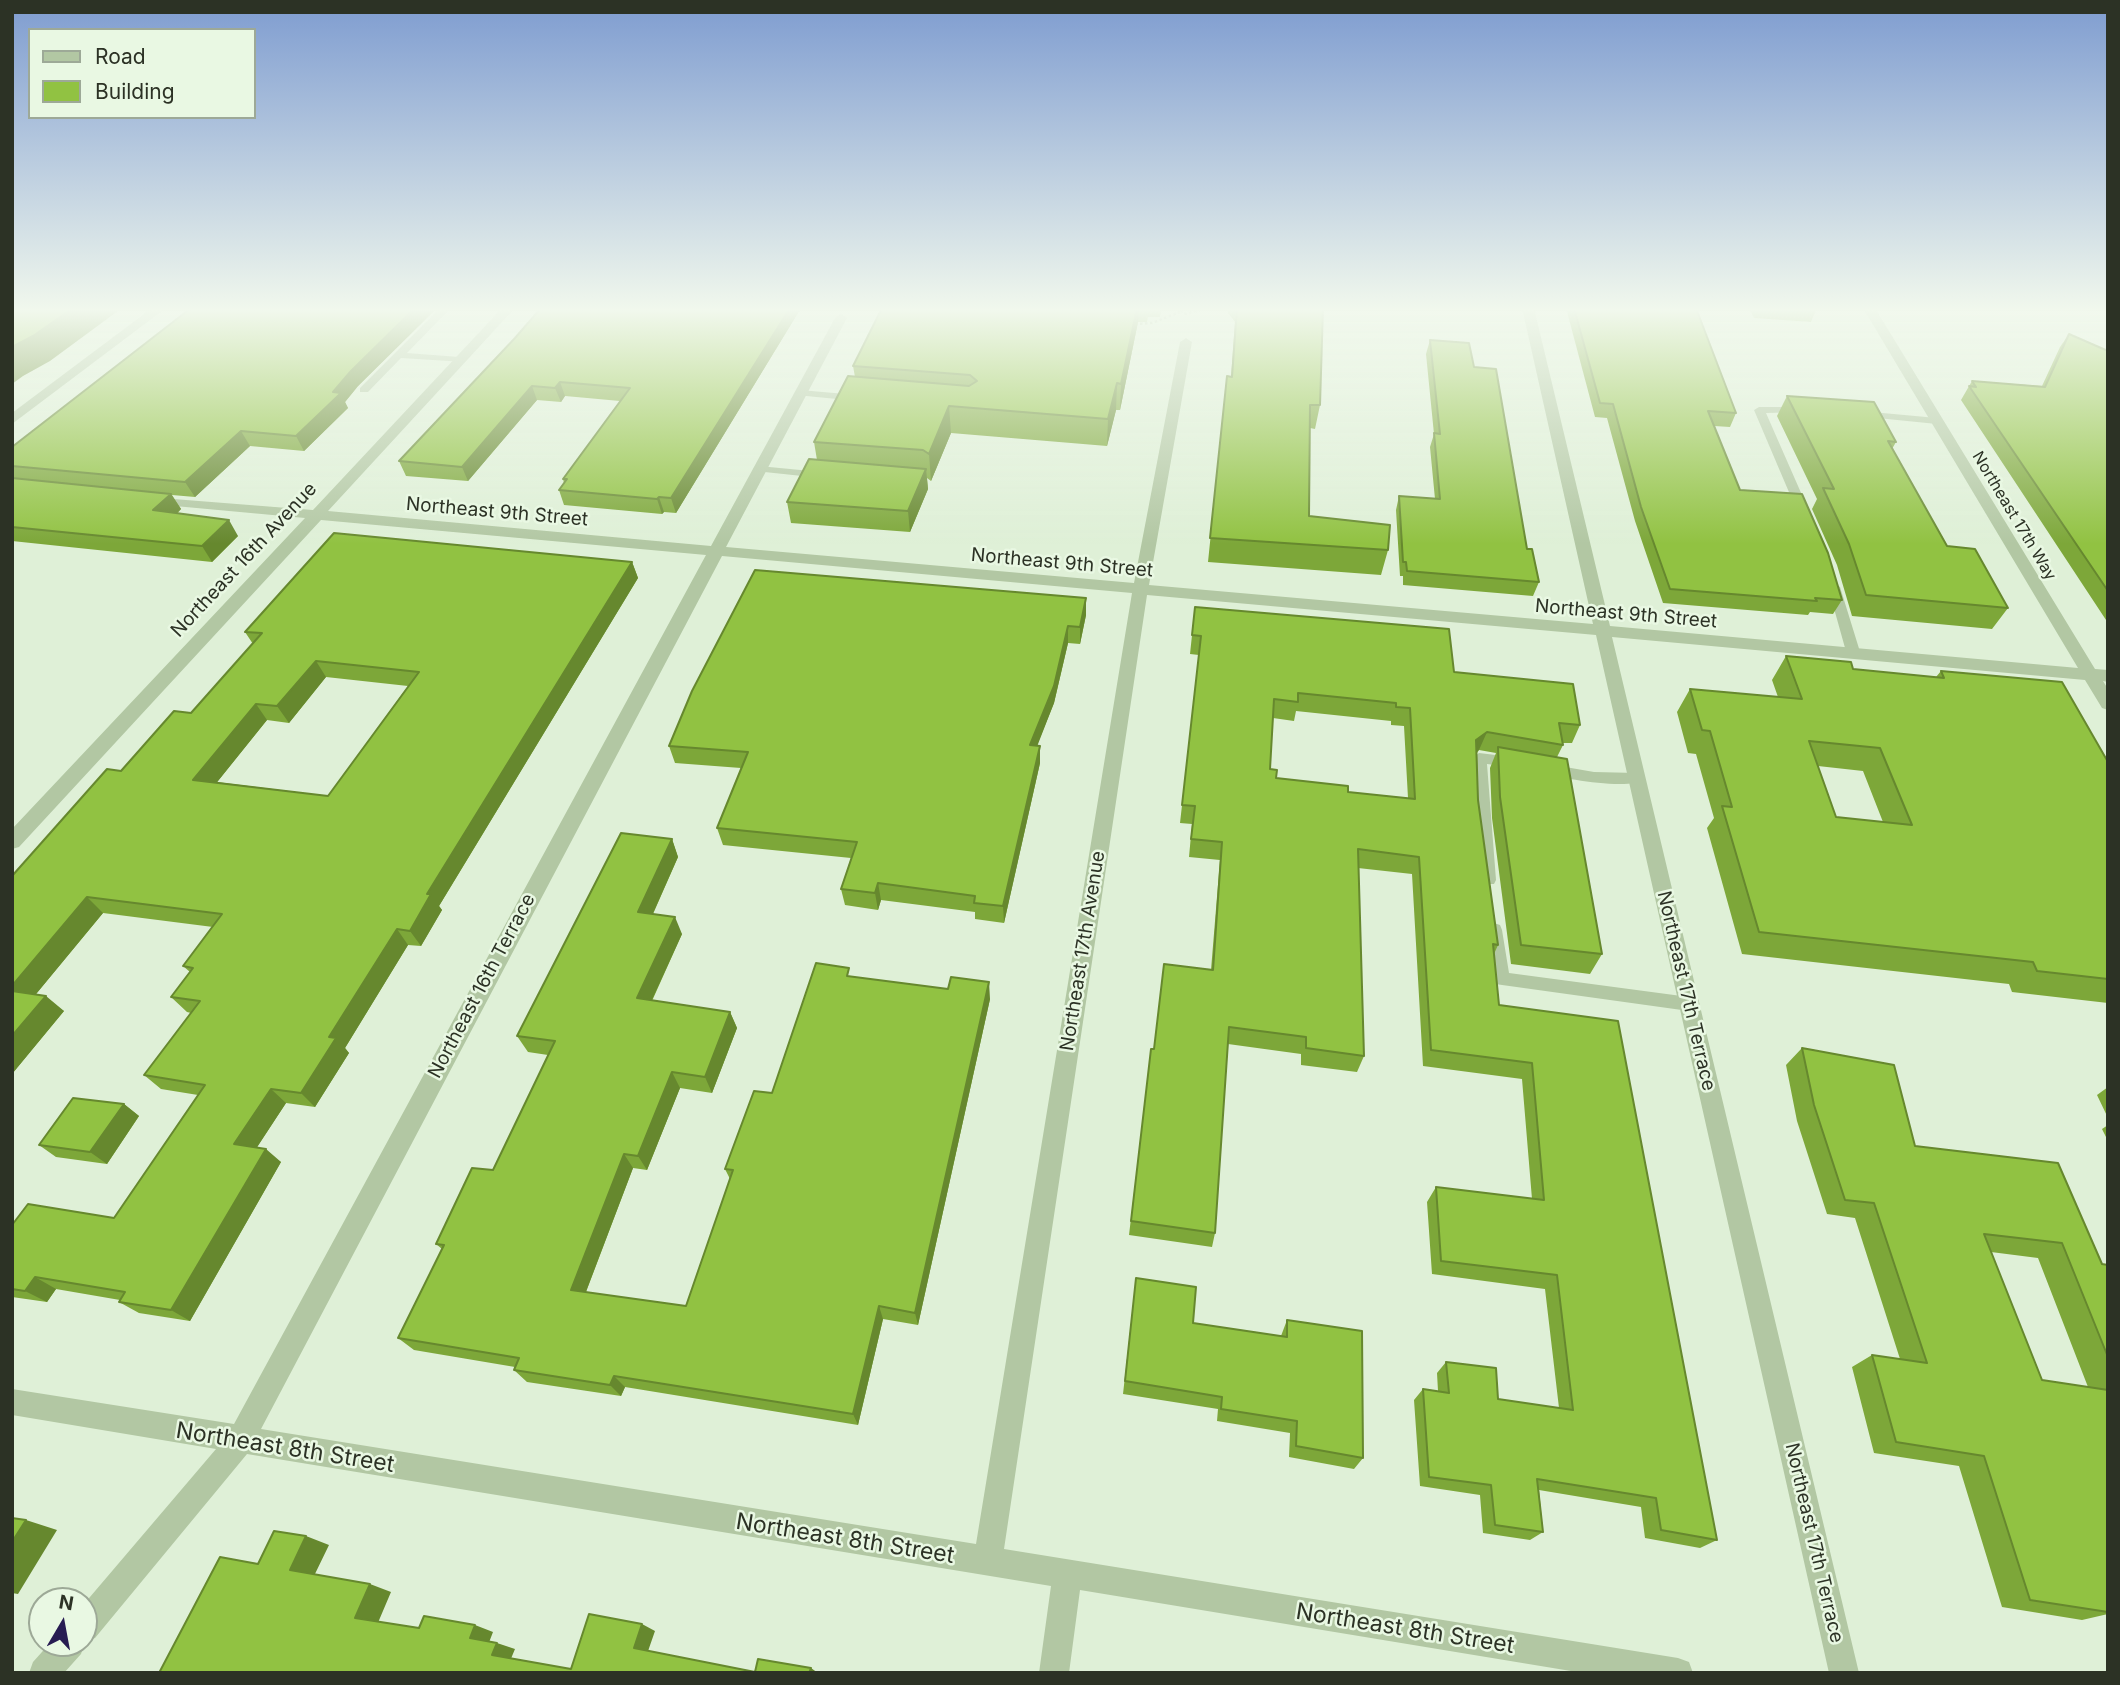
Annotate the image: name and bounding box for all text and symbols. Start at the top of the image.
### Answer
legend [28,28,256,119]
text: Road [95,44,146,69]
text: Building [95,79,175,104]
street label: Northeast 17th Way [1968,448,2060,584]
street label: Northeast 16th Avenue [166,478,322,642]
street label: Northeast 9th Street [405,493,589,531]
street label: Northeast 9th Street [970,544,1154,582]
street label: Northeast 9th Street [1534,595,1718,633]
street label: Northeast 17th Avenue [1056,849,1110,1053]
street label: Northeast 17th Terrace [1652,889,1720,1093]
street label: Northeast 16th Terrace [424,890,540,1082]
street label: Northeast 8th Street [174,1417,396,1479]
street label: Northeast 17th Terrace [1780,1441,1848,1645]
street label: Northeast 8th Street [734,1508,956,1570]
north arrow [28,1587,98,1657]
text: N [57,1590,76,1615]
street label: Northeast 8th Street [1294,1598,1516,1660]

